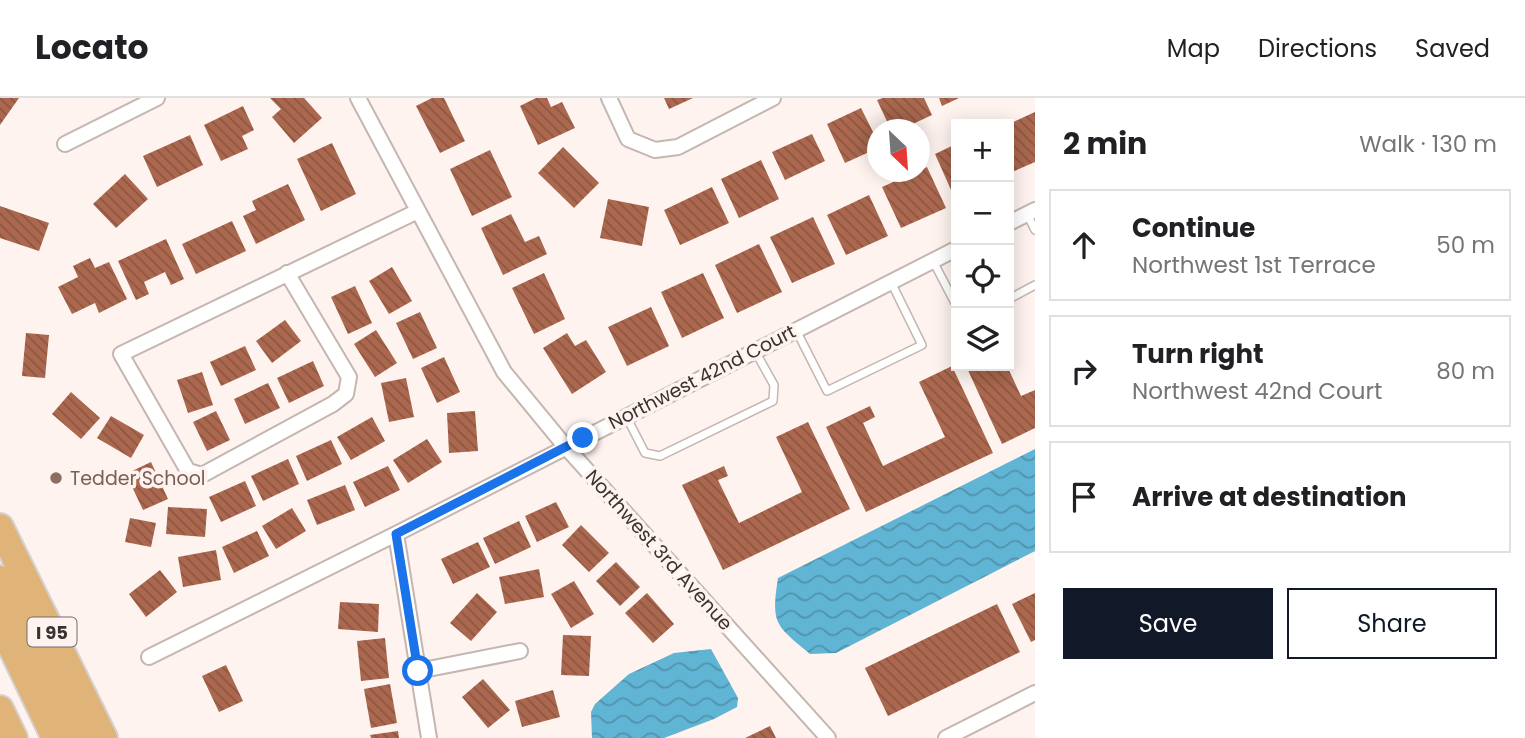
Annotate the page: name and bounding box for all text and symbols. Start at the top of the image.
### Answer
text: Locato [35,24,149,71]
text: Map [1167,32,1220,65]
text: Directions [1258,32,1377,65]
text: Saved [1415,32,1490,65]
north arrow [867,119,930,182]
map controls [951,119,1014,371]
button: + [951,119,1014,182]
text: 2 min [1063,122,1147,165]
text: Walk · 130 m [1359,128,1497,160]
button: − [951,182,1014,245]
text: Continue [1132,210,1255,246]
icon: ahead [1065,226,1103,264]
text: 50 m [1436,229,1495,261]
button: locate [951,245,1014,308]
text: Northwest 1st Terrace [1132,249,1376,281]
button: layers [951,308,1014,371]
street label: Northwest 42nd Court [604,318,800,436]
text: Turn right [1132,336,1264,372]
icon: right [1065,352,1103,390]
text: 80 m [1436,355,1495,387]
text: Northwest 42nd Court [1132,375,1382,407]
route end [567,422,598,453]
street label: Northwest 3rd Avenue [579,463,739,637]
place label: Tedder School [70,465,206,492]
marker: Tedder School [48,470,64,486]
icon: arrive [1065,478,1103,516]
text: Arrive at destination [1132,479,1407,515]
button: Save [1063,588,1273,659]
button: Share [1287,588,1497,659]
road number: I 95 [28,618,76,646]
route start [402,655,433,686]

